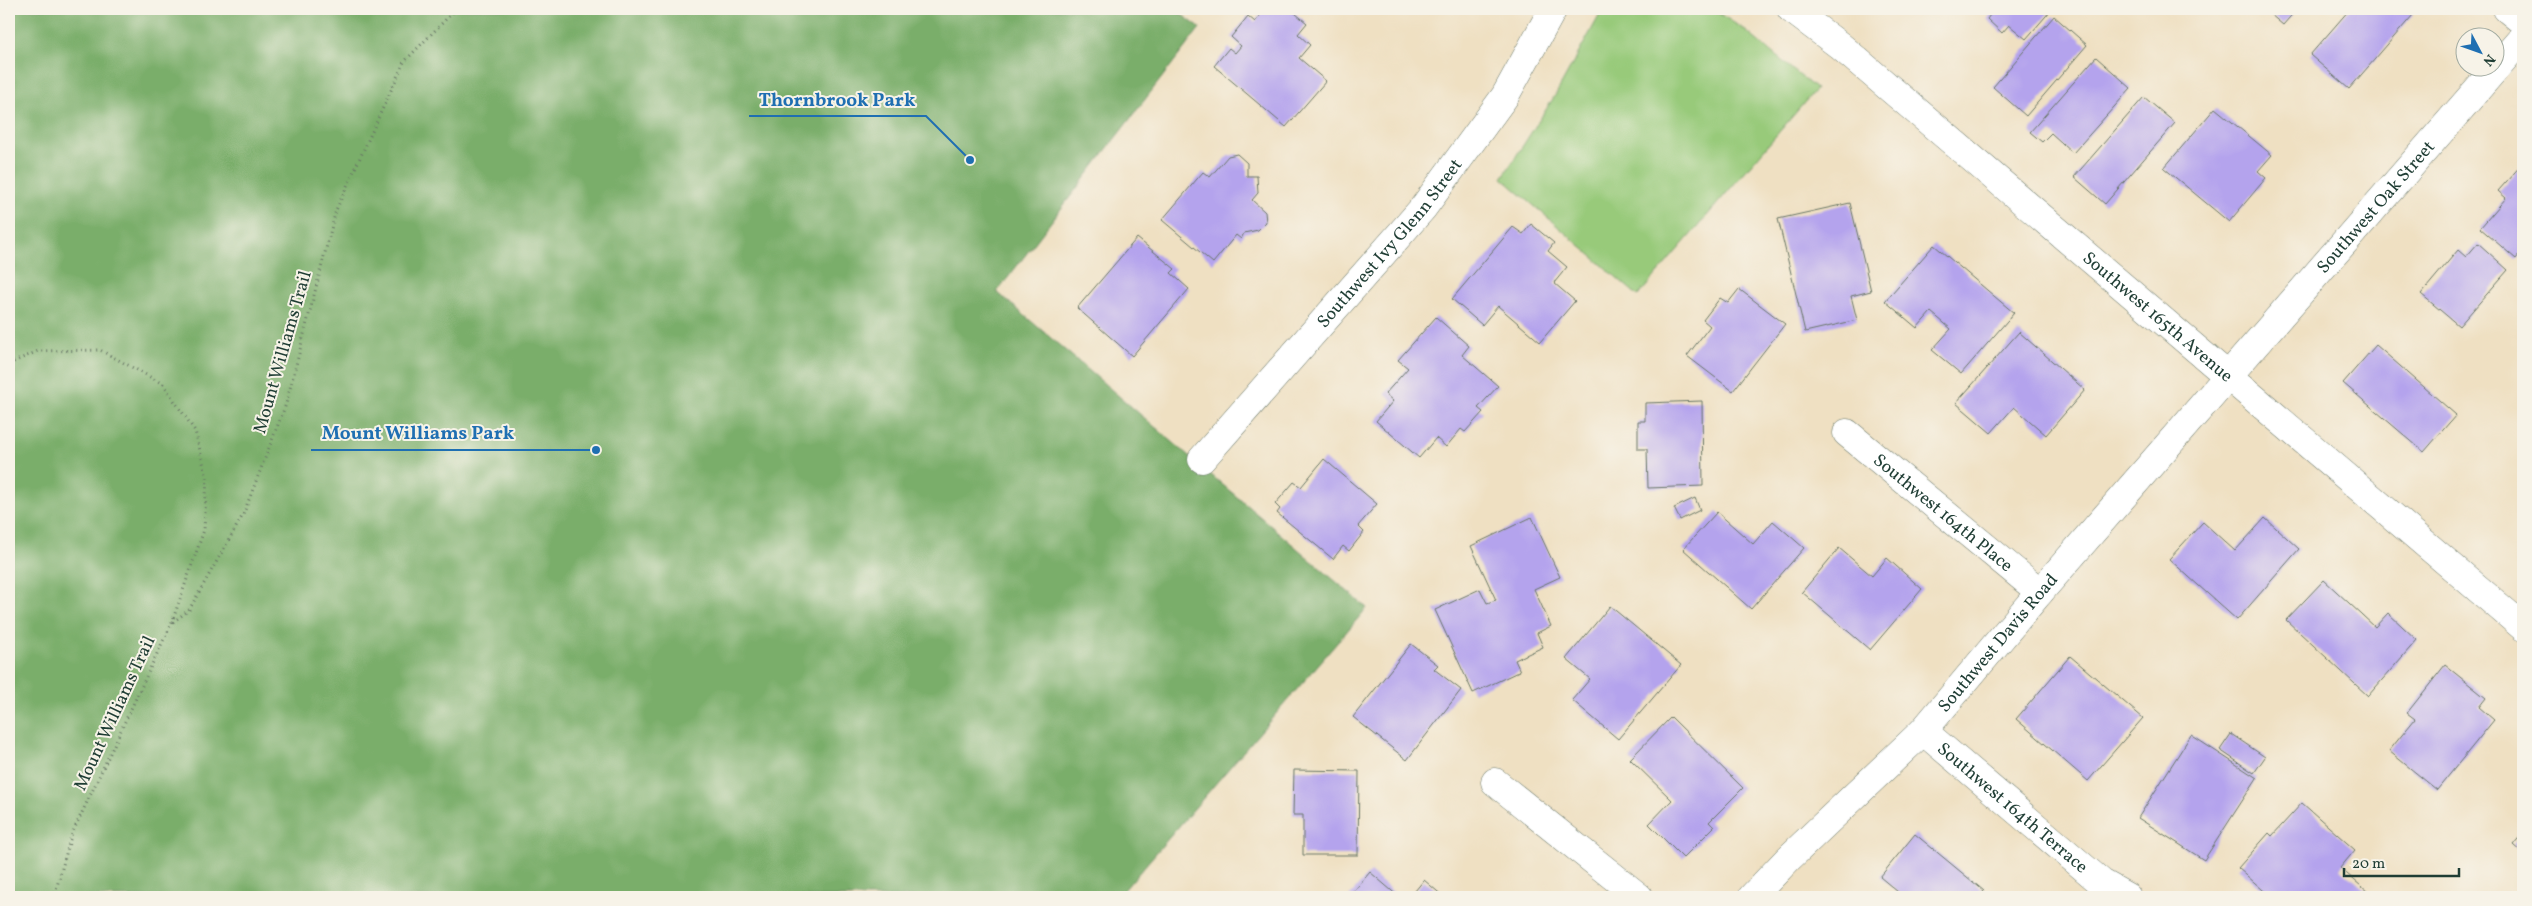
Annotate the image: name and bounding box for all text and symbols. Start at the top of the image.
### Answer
north arrow [2454,28,2504,78]
text: N [2478,49,2499,70]
callout: Thornbrook Park [749,82,926,116]
text: Thornbrook Park [759,88,916,114]
street label: Southwest Oak Street [2312,136,2441,279]
street label: Southwest Ivy Glenn Street [1312,154,1469,334]
street label: Southwest 165th Avenue [2077,246,2238,389]
street label: Mount Williams Trail [248,268,319,437]
callout: Mount Williams Park [311,416,524,450]
text: Mount Williams Park [322,421,515,447]
street label: Southwest 164th Place [1867,449,2018,579]
street label: Southwest Davis Road [1933,569,2064,718]
street label: Mount Williams Trail [69,632,162,795]
street label: Southwest 164th Terrace [1931,737,2093,880]
scale bar [2344,846,2460,878]
text: 20 m [2352,854,2385,875]

